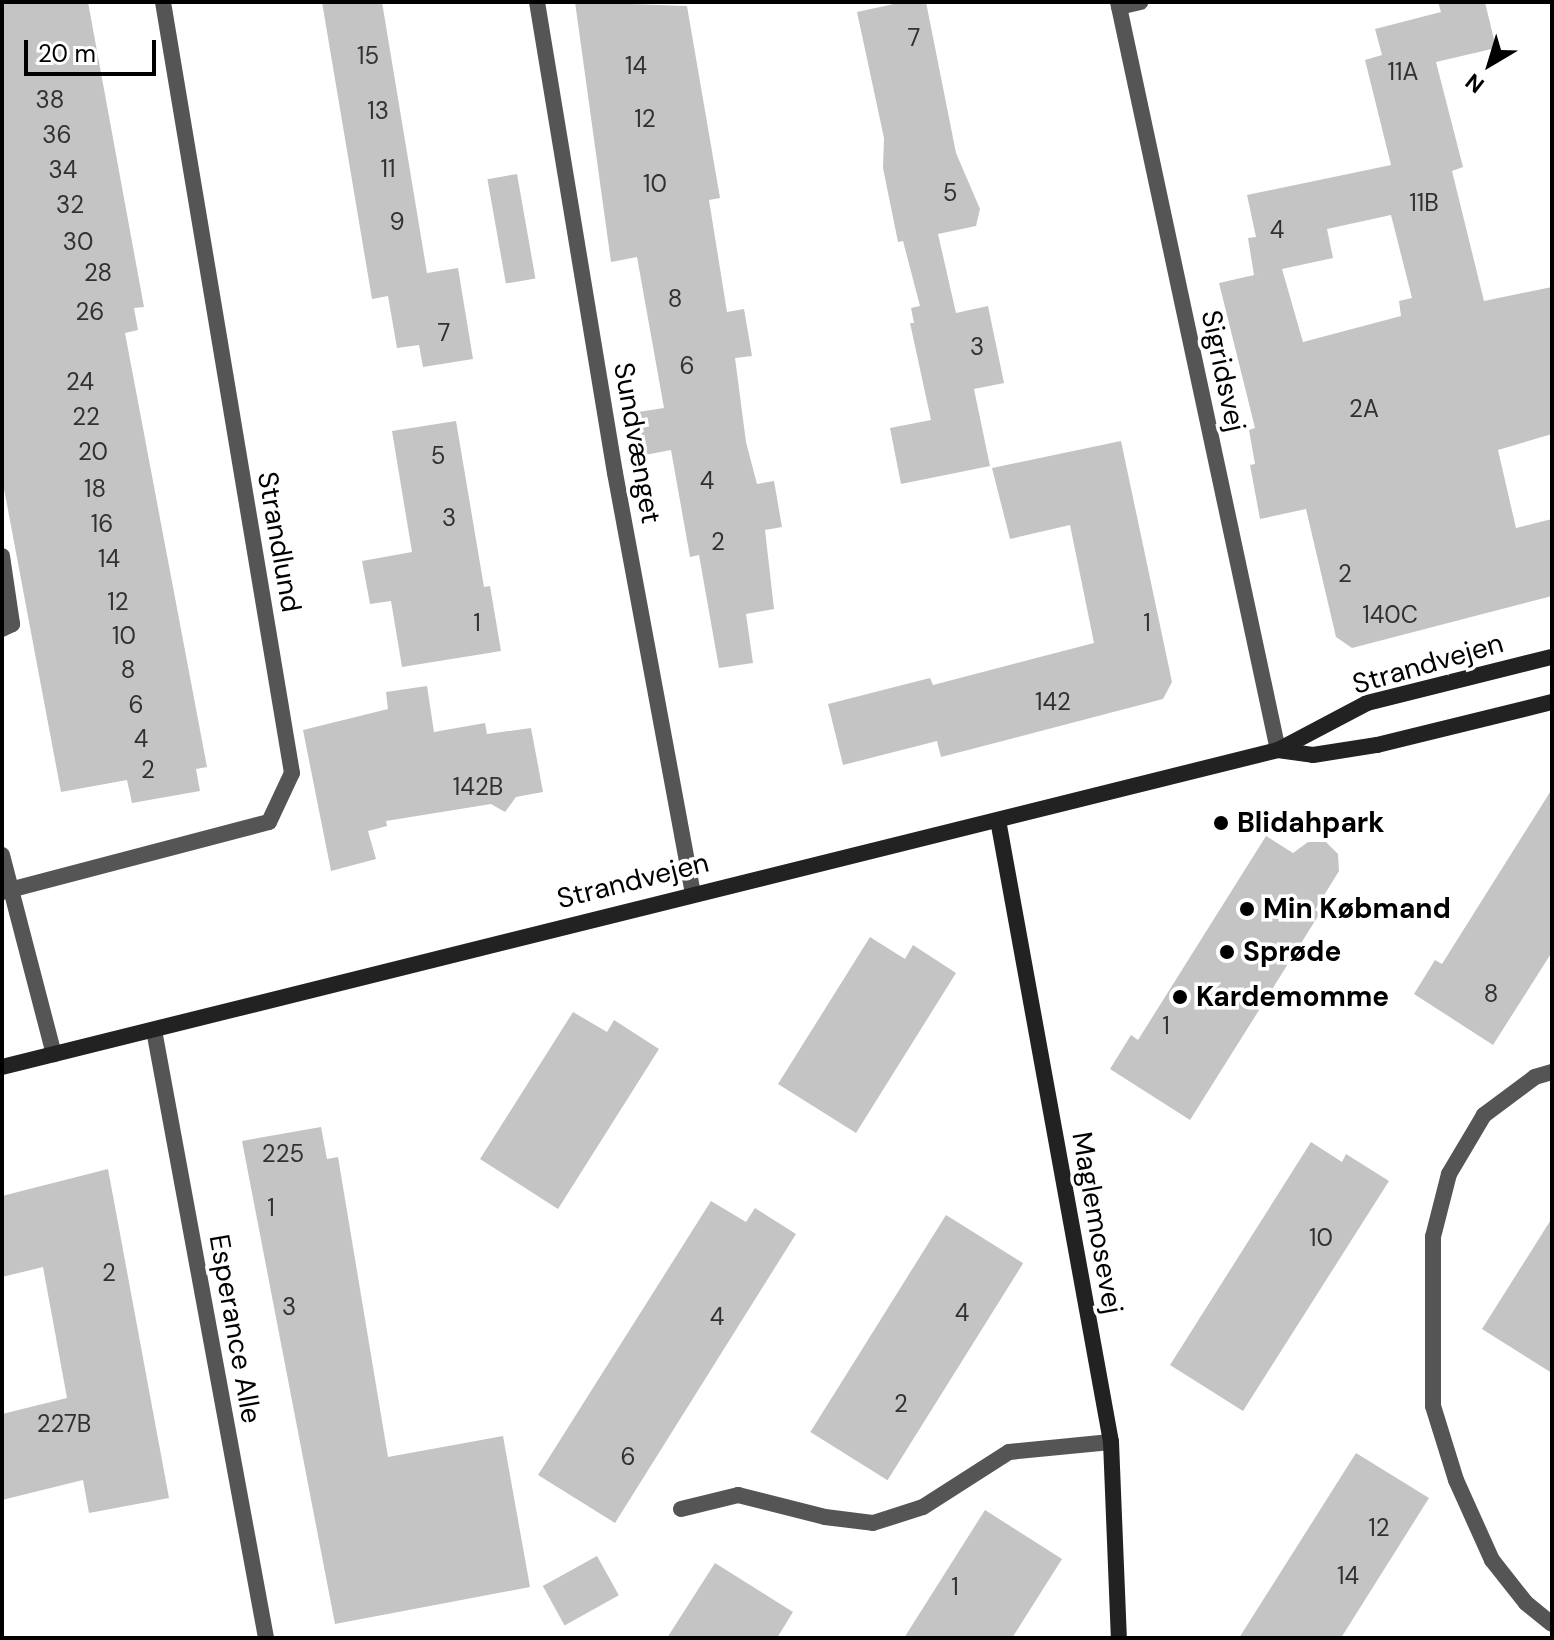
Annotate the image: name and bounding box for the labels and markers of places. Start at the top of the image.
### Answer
place label: Blidahpark [1237,806,1384,840]
marker: Blidahpark [1212,814,1230,832]
place label: Min Købmand [1263,892,1451,926]
marker: Min Købmand [1238,900,1256,918]
place label: Sprøde [1243,935,1341,969]
marker: Sprøde [1218,943,1236,961]
place label: Kardemomme [1196,980,1389,1014]
marker: Kardemomme [1171,988,1189,1006]

